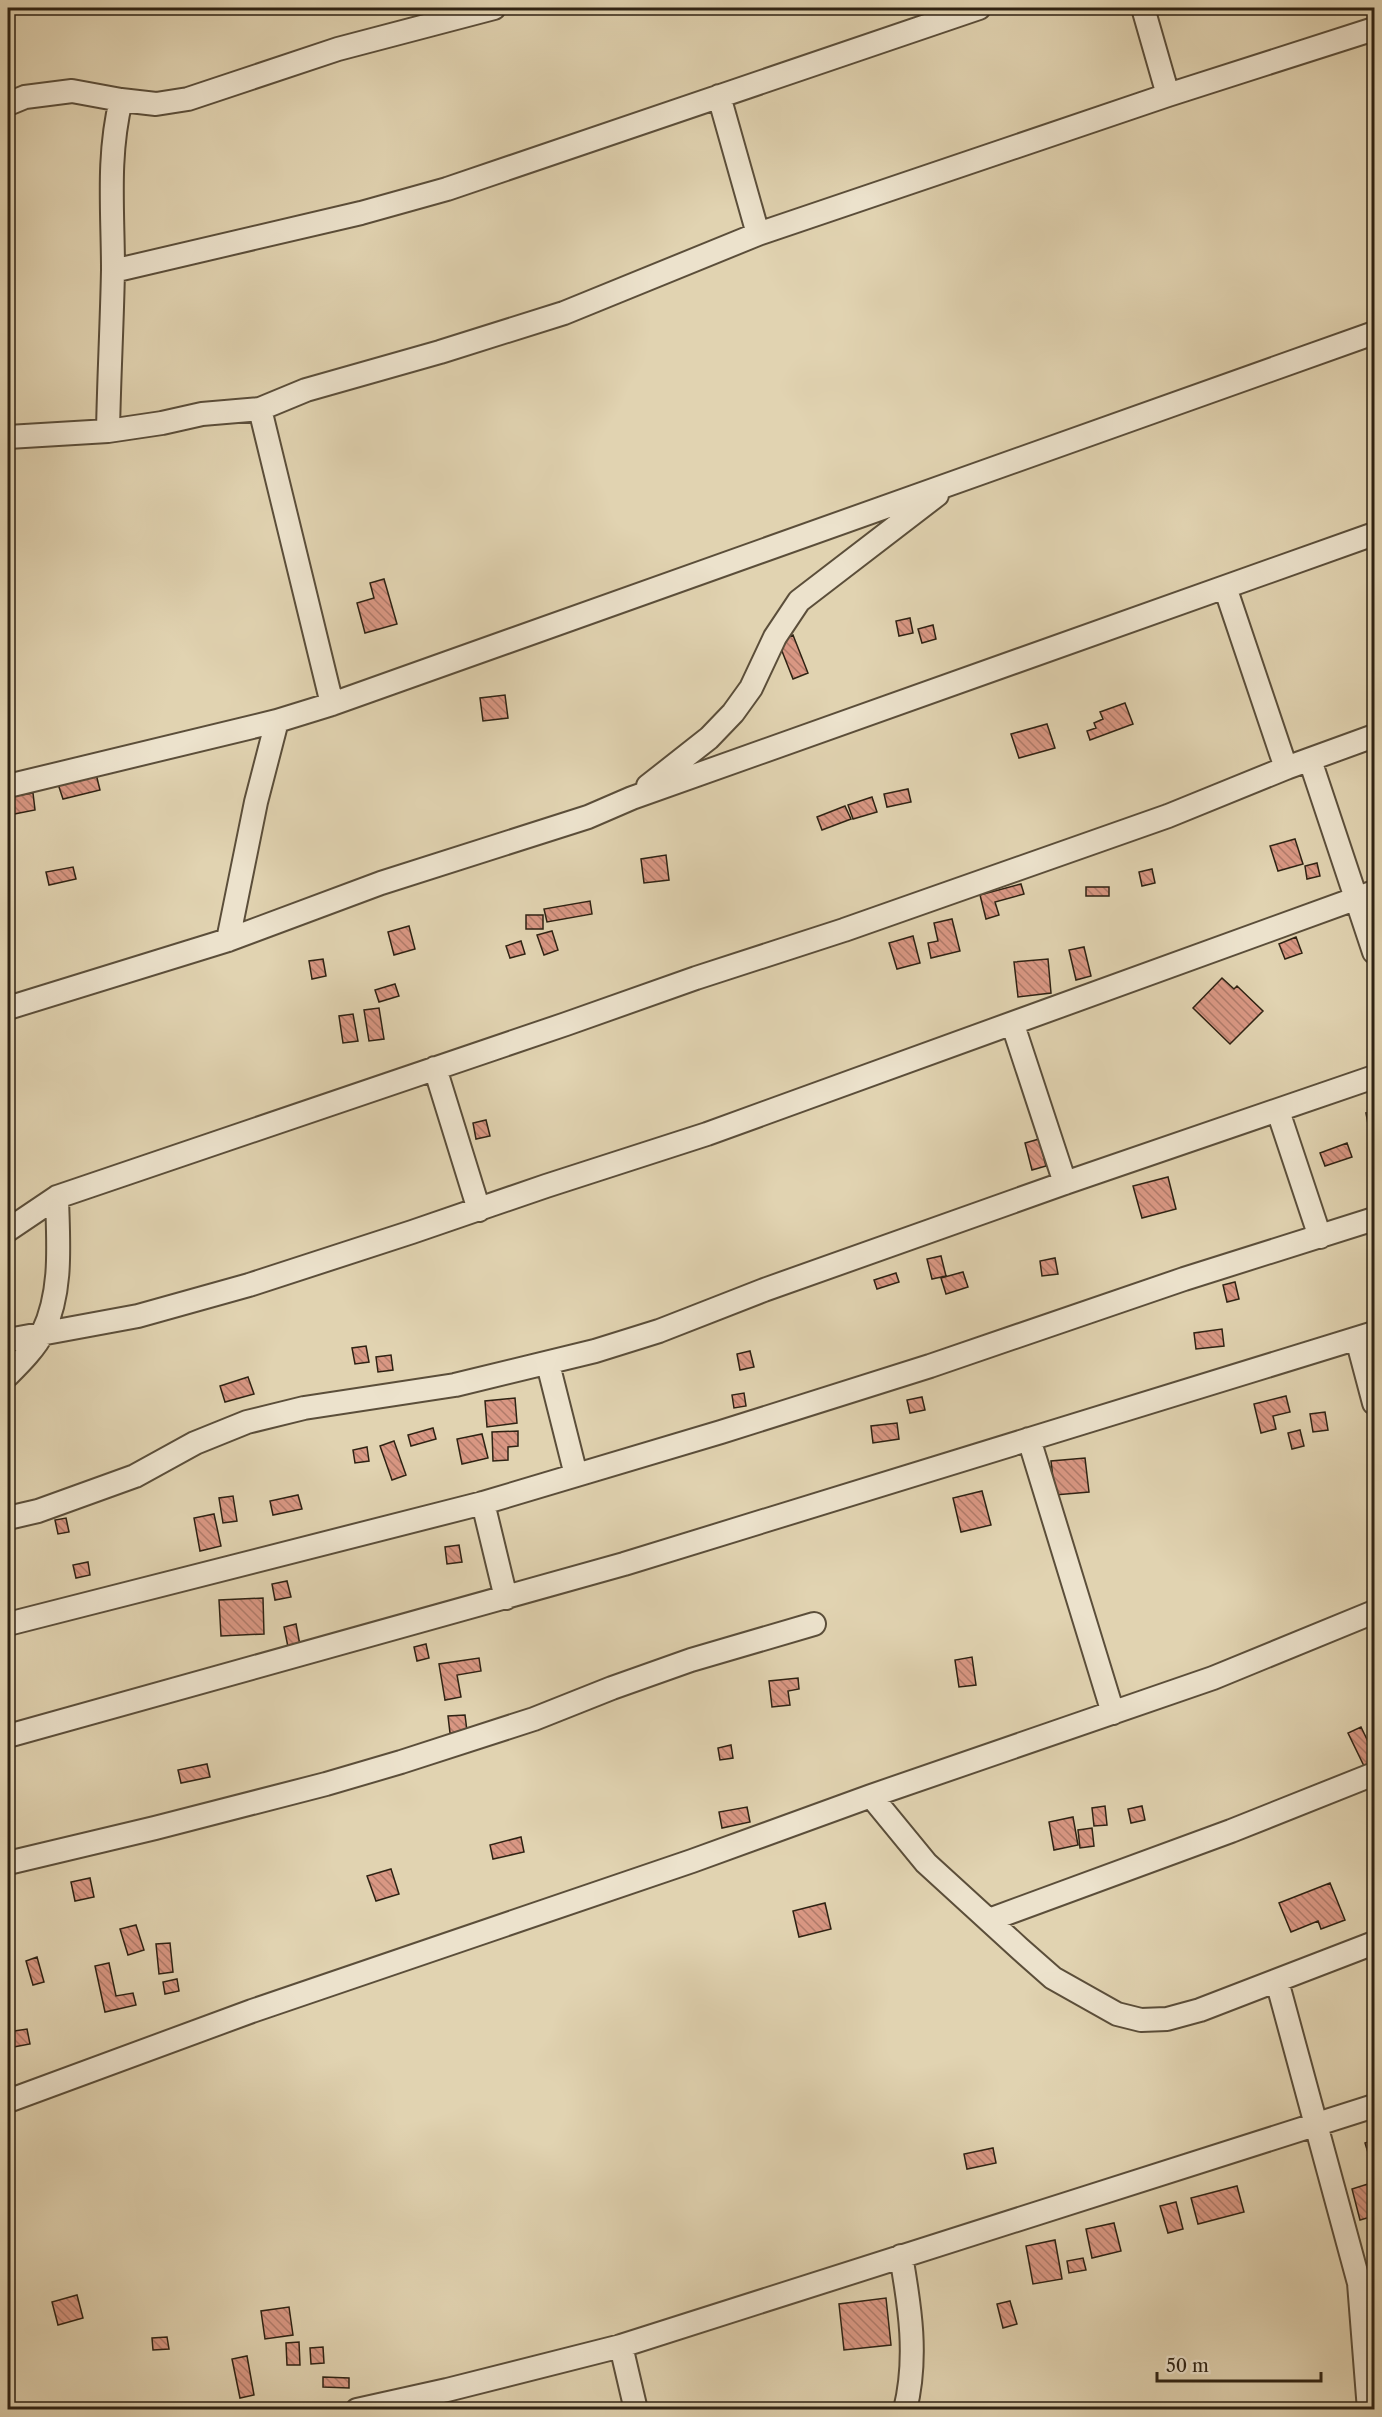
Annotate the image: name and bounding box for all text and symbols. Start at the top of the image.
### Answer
scale bar [1157,2345,1320,2383]
text: 50 m [1166,2355,1209,2377]

